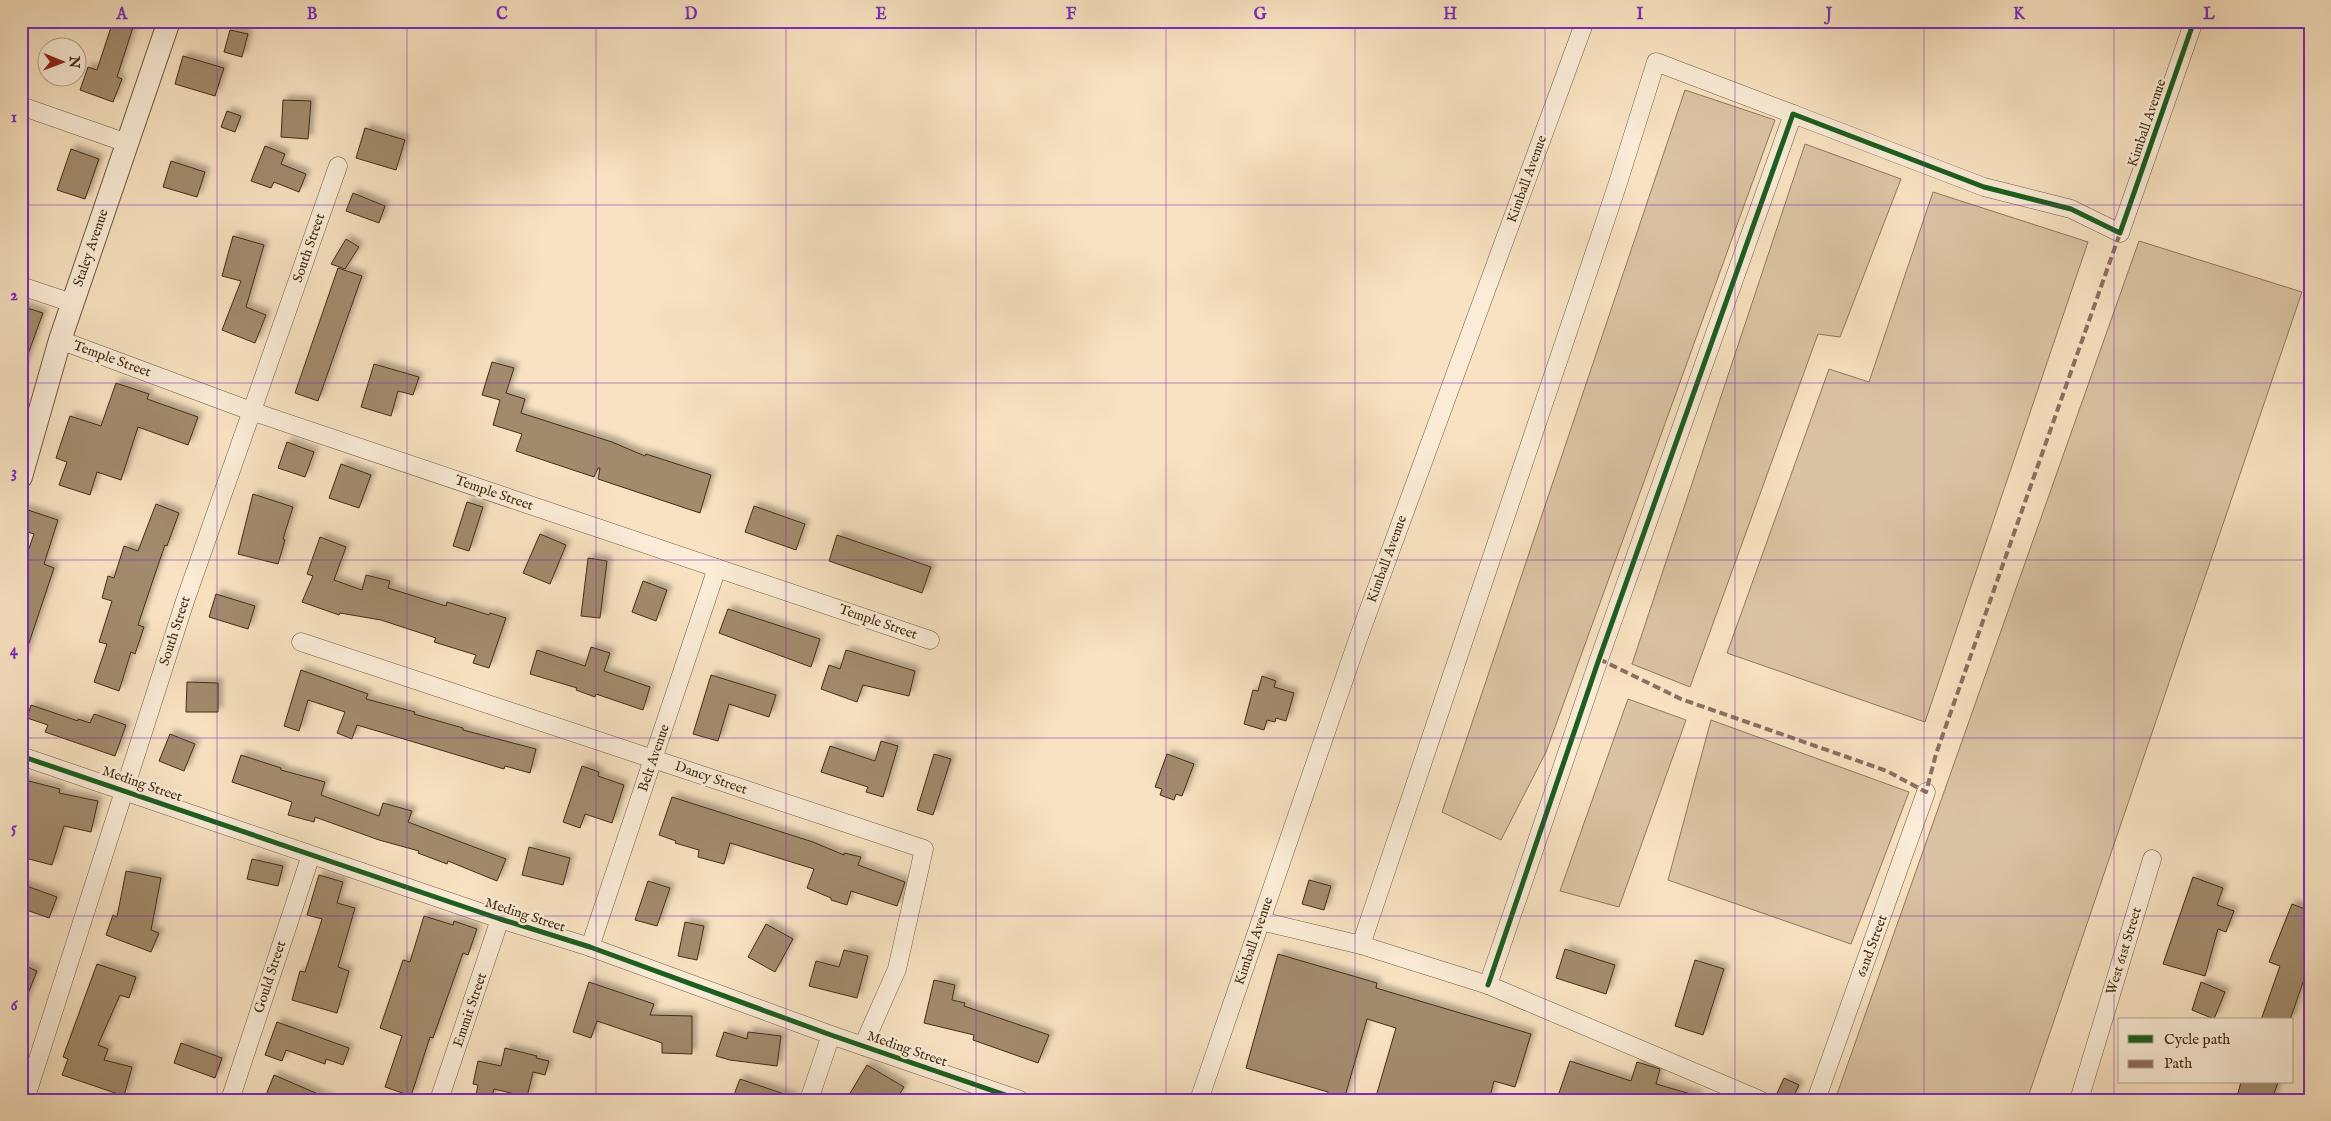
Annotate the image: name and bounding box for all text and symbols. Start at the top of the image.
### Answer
text: A [116,5,129,25]
text: B [307,5,318,25]
text: C [496,5,508,25]
text: D [685,5,698,25]
text: E [875,5,887,25]
text: F [1066,5,1077,25]
text: G [1254,5,1267,25]
text: H [1443,5,1457,25]
text: I [1637,5,1644,25]
text: J [1824,5,1833,25]
text: K [2013,5,2026,25]
text: L [2203,5,2215,25]
north arrow [38,38,88,88]
text: N [65,55,83,68]
street label: Kimball Avenue [2124,76,2171,169]
text: 1 [11,108,17,128]
street label: Kimball Avenue [1503,132,1551,225]
street label: Staley Avenue [69,206,113,289]
street label: South Street [289,211,329,285]
text: 2 [10,286,18,306]
street label: Temple Street [70,337,154,382]
text: 3 [11,463,17,483]
street label: Temple Street [452,471,536,515]
street label: Kimball Avenue [1363,512,1411,605]
street label: South Street [155,594,195,668]
street label: Temple Street [836,600,920,644]
text: 4 [10,641,19,661]
street label: Belt Avenue [634,721,674,794]
street label: Dancy Street [672,757,750,799]
street label: Meding Street [100,762,185,806]
text: 5 [11,819,17,839]
street label: Meding Street [482,894,568,937]
street label: Kimball Avenue [1231,894,1278,987]
street label: West 61st Street [2102,905,2146,997]
street label: 62nd Street [1852,912,1892,980]
street label: Gould Street [250,938,290,1015]
street label: Emmit Street [449,970,491,1050]
text: 6 [11,996,19,1016]
legend [2118,1018,2294,1084]
street label: Meding Street [865,1027,950,1071]
text: Cycle path [2164,1030,2230,1049]
text: Path [2164,1054,2192,1073]

